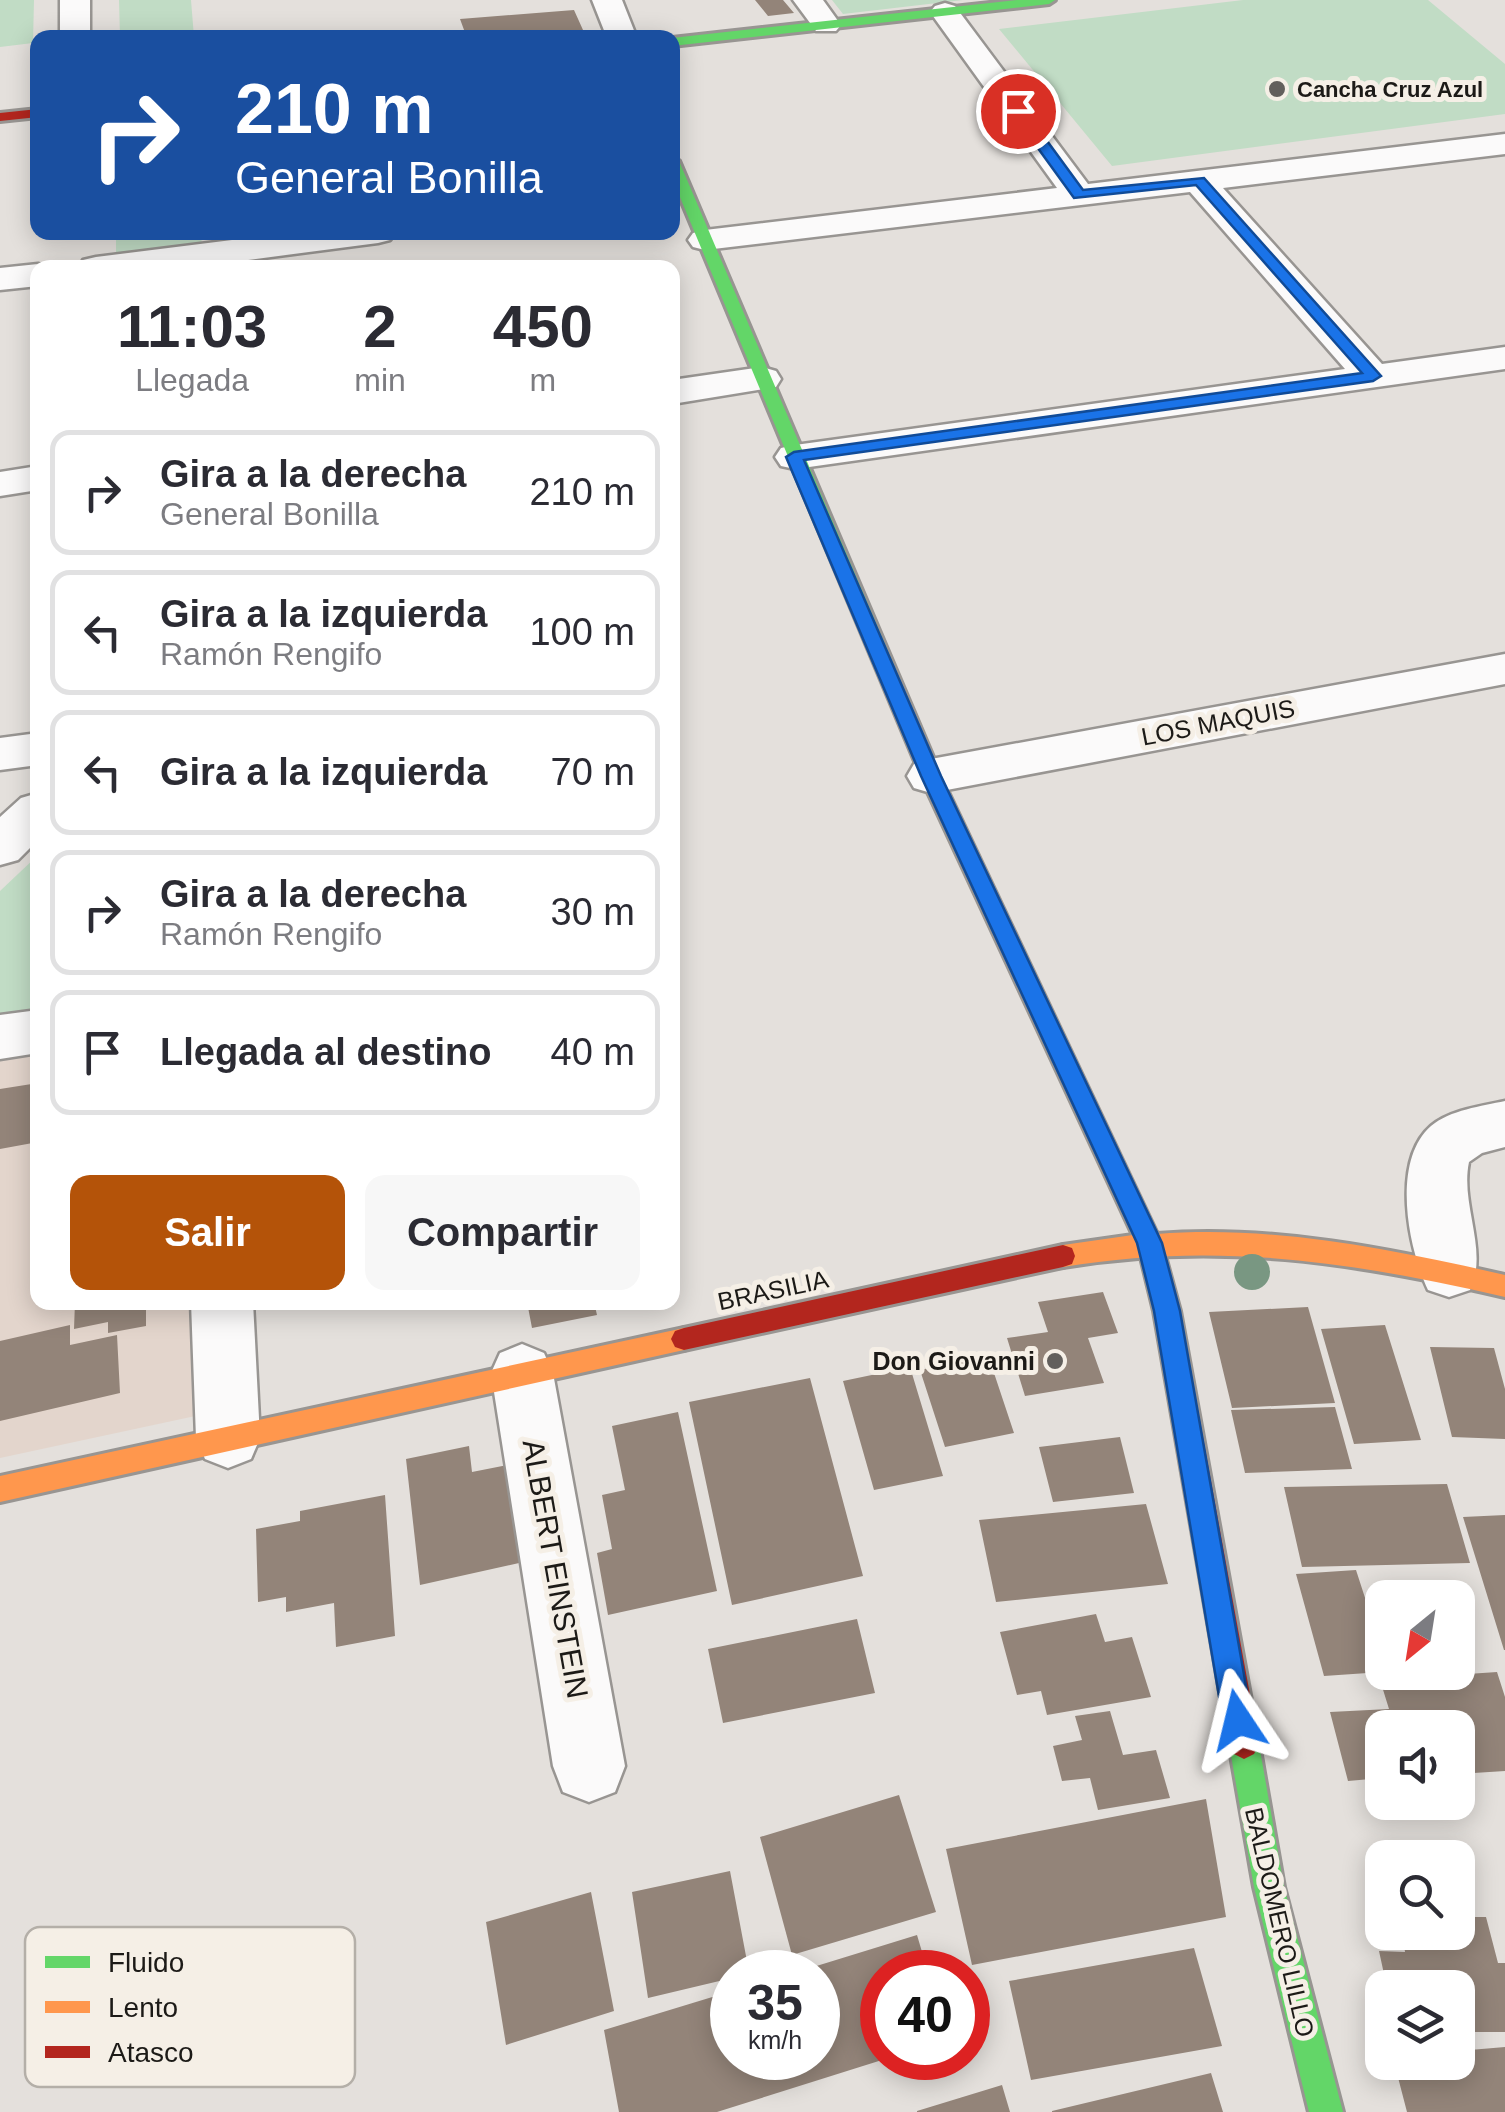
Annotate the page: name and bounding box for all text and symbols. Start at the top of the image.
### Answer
pin [976,69,1061,154]
icon: right [70,70,200,200]
text: 210 m [235,70,433,148]
place label: Cancha Cruz Azul [1297,77,1483,102]
marker: Cancha Cruz Azul [1266,78,1288,100]
icon: arrive [991,84,1046,139]
text: General Bonilla [235,152,543,203]
text: 11:03 [117,293,267,360]
text: 2 [363,293,397,360]
text: 450 [493,293,593,360]
text: Llegada [135,362,249,398]
text: min [354,362,406,398]
text: m [530,362,556,398]
text: Gira a la derecha [160,453,466,495]
icon: right [75,465,130,520]
text: 210 m [529,471,635,513]
text: General Bonilla [160,496,379,532]
text: Gira a la izquierda [160,593,487,635]
icon: left [75,605,130,660]
text: 100 m [529,611,635,653]
text: Ramón Rengifo [160,636,382,672]
street label: LOS MAQUIS [1139,693,1297,751]
icon: left [75,745,130,800]
text: Gira a la izquierda [160,751,487,793]
text: 70 m [551,751,635,793]
text: Gira a la derecha [160,873,466,915]
icon: right [75,885,130,940]
text: 30 m [551,891,635,933]
text: Ramón Rengifo [160,916,382,952]
icon: arrive [75,1025,130,1080]
text: Llegada al destino [160,1031,492,1073]
text: 40 m [551,1031,635,1073]
button: Salir [70,1175,345,1290]
button: Compartir [365,1175,640,1290]
street label: BRASILIA [715,1265,831,1315]
place label: Don Giovanni [873,1347,1035,1375]
marker: Don Giovanni [1044,1350,1066,1372]
street label: ALBERT EINSTEIN [516,1437,595,1701]
north arrow [1365,1580,1475,1690]
map controls [1365,1580,1475,2080]
position arrow [1186,1668,1290,1772]
button: sound [1365,1710,1475,1820]
street label: BALDOMERO LILLO [1240,1804,1320,2040]
button: search [1365,1840,1475,1950]
legend [25,1927,355,2087]
text: Fluido [108,1947,184,1978]
speed limit sign: 40 [860,1950,990,2080]
button: layers [1365,1970,1475,2080]
text: 35 [747,1975,803,2031]
text: Lento [108,1992,178,2023]
text: km/h [748,2026,802,2054]
text: Atasco [108,2037,194,2068]

